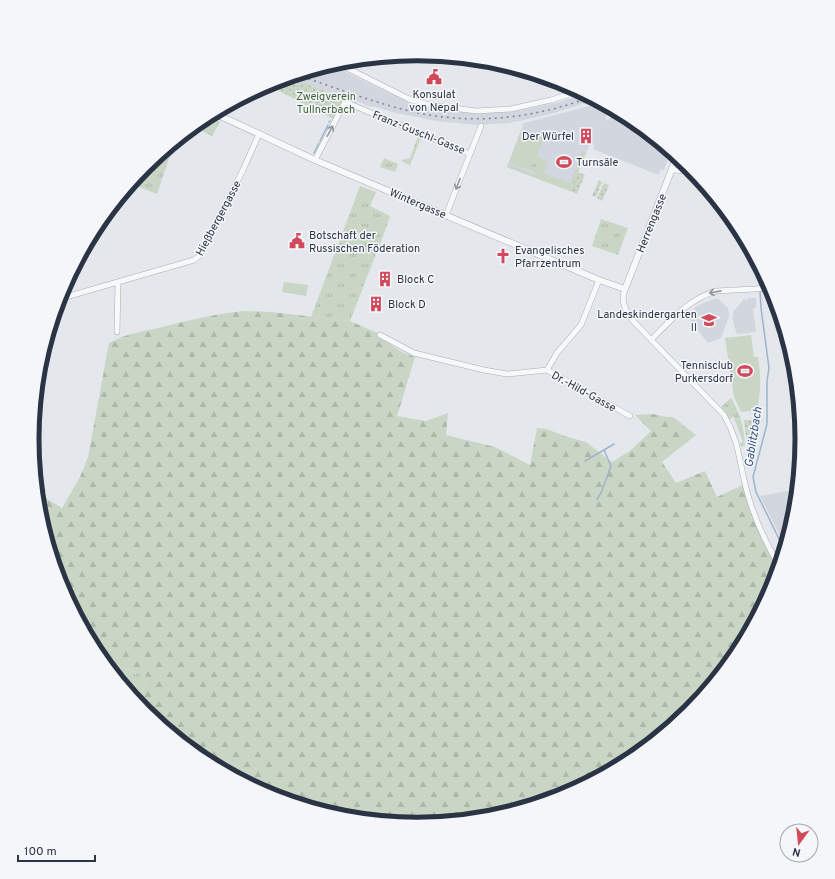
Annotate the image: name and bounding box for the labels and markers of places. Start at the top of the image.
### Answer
public building icon: Konsulat von Nepal [425,68,443,86]
place label: Konsulat von Nepal [409,88,459,115]
building icon: Der Würfel [577,127,595,145]
place label: Der Würfel [522,130,574,144]
sports icon: Turnsäle [555,153,573,171]
place label: Turnsäle [576,156,618,170]
place label: Botschaft der Russischen Föderation [309,229,420,256]
public building icon: Botschaft der Russischen Föderation [288,232,306,250]
place label: Evangelisches Pfarrzentrum [515,244,584,271]
church icon: Evangelisches Pfarrzentrum [494,247,512,265]
building icon: Block C [376,270,394,288]
place label: Block C [397,273,434,287]
building icon: Block D [367,295,385,313]
place label: Block D [388,298,426,312]
place label: Landeskindergarten II [597,308,697,335]
school or university icon: Landeskindergarten II [700,311,718,329]
place label: Tennisclub Purkersdorf [675,359,733,386]
sports icon: Tennisclub Purkersdorf [736,362,754,380]

